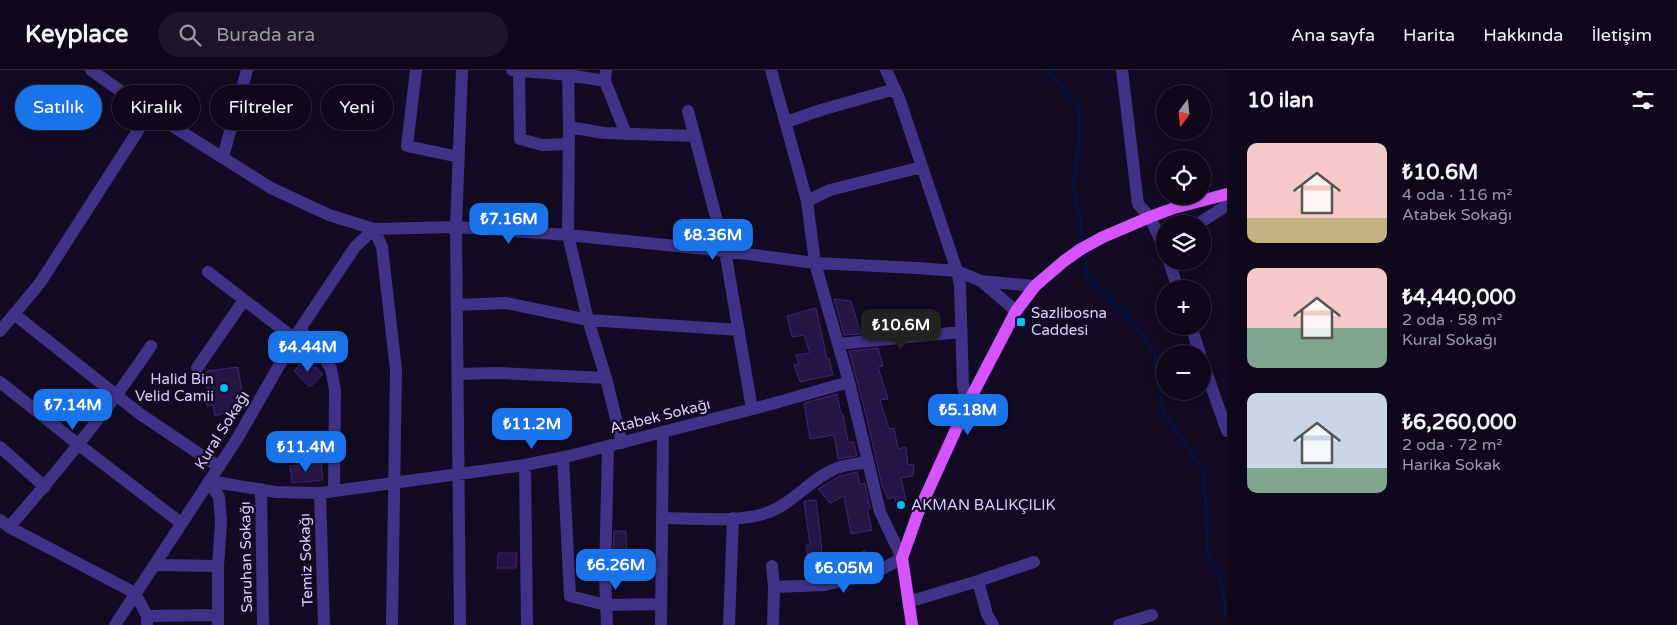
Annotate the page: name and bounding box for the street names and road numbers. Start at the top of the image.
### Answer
street label: Kural Sokağı [191,387,253,473]
street label: Atabek Sokağı [608,395,712,437]
street label: Saruhan Sokağı [236,501,256,613]
street label: Temiz Sokağı [295,513,317,607]

